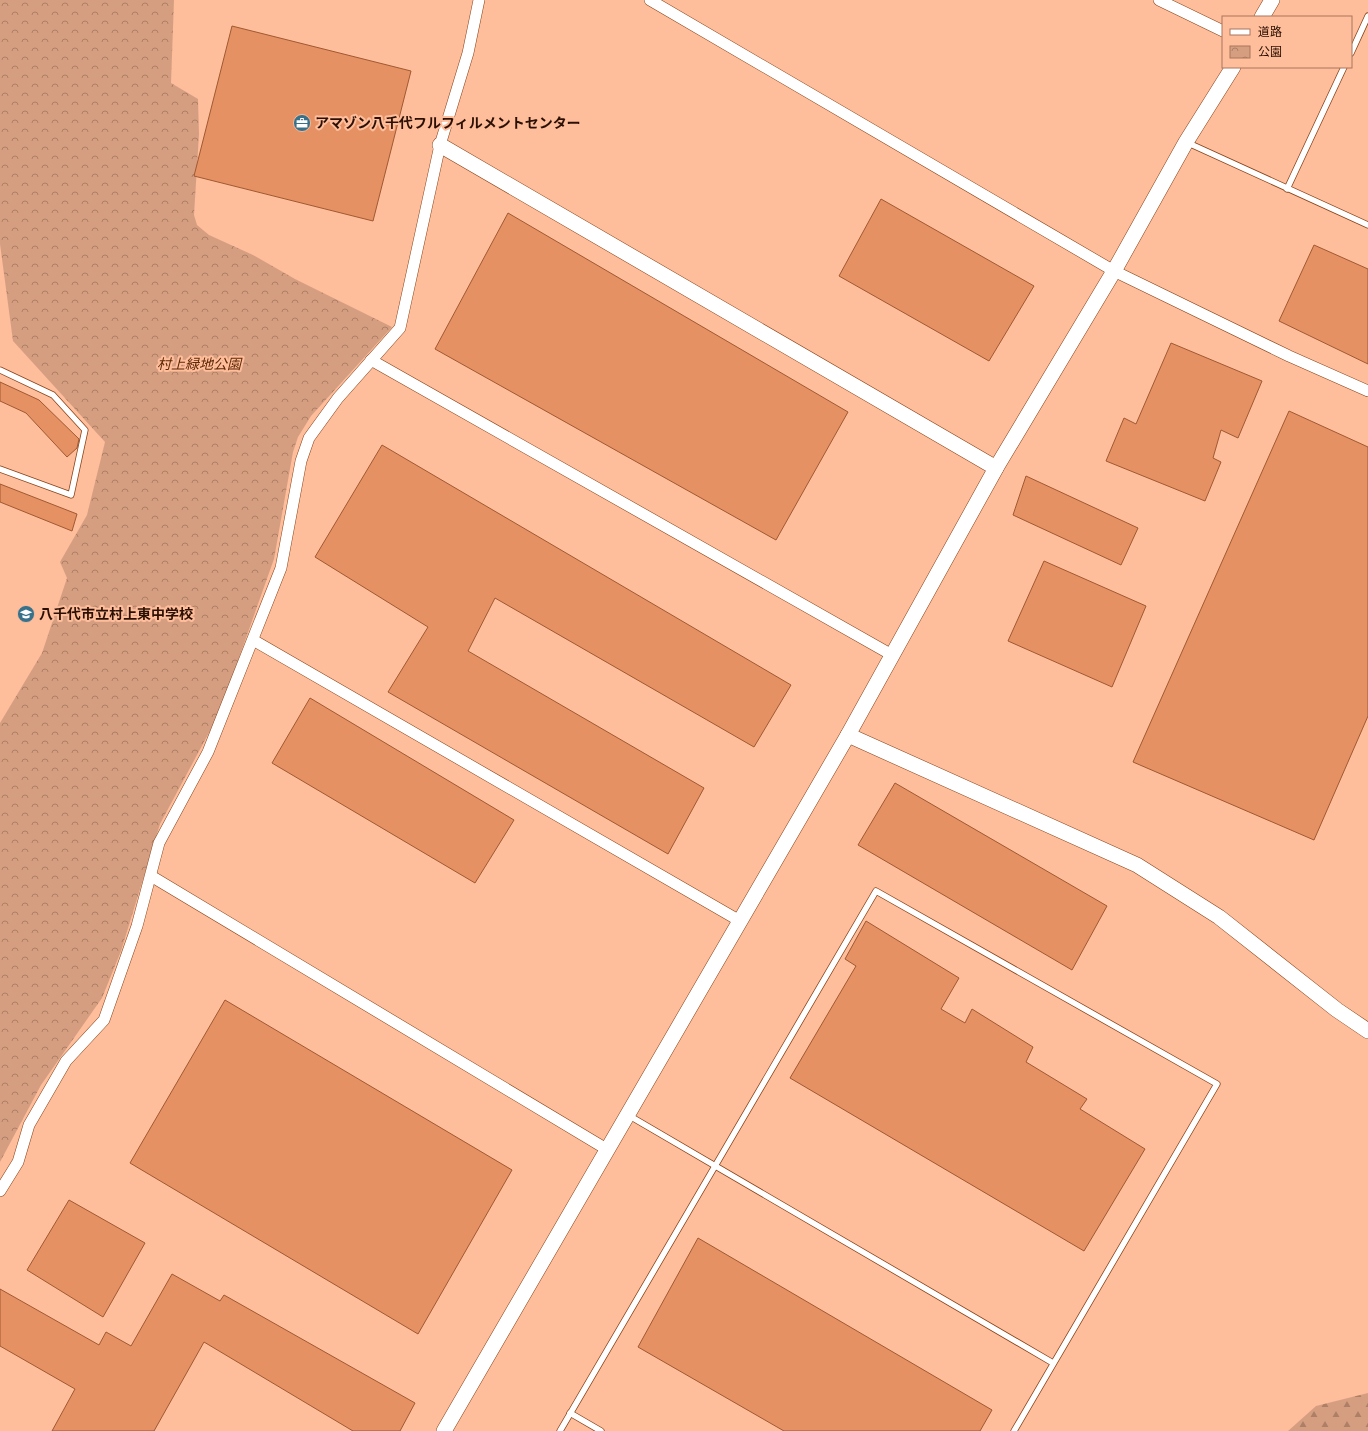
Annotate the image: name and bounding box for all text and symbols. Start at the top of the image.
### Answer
legend [1222,16,1352,68]
text: 道路 [1258,22,1282,40]
text: 公園 [1258,42,1282,60]
place label: アマゾン八千代フルフィルメントセンター [315,112,581,132]
office icon: アマゾン八千代フルフィルメントセンター [292,113,312,133]
park label: 村上緑地公園 [157,353,243,373]
place label: 八千代市立村上東中学校 [39,603,193,623]
school or university icon: 八千代市立村上東中学校 [16,604,36,624]

